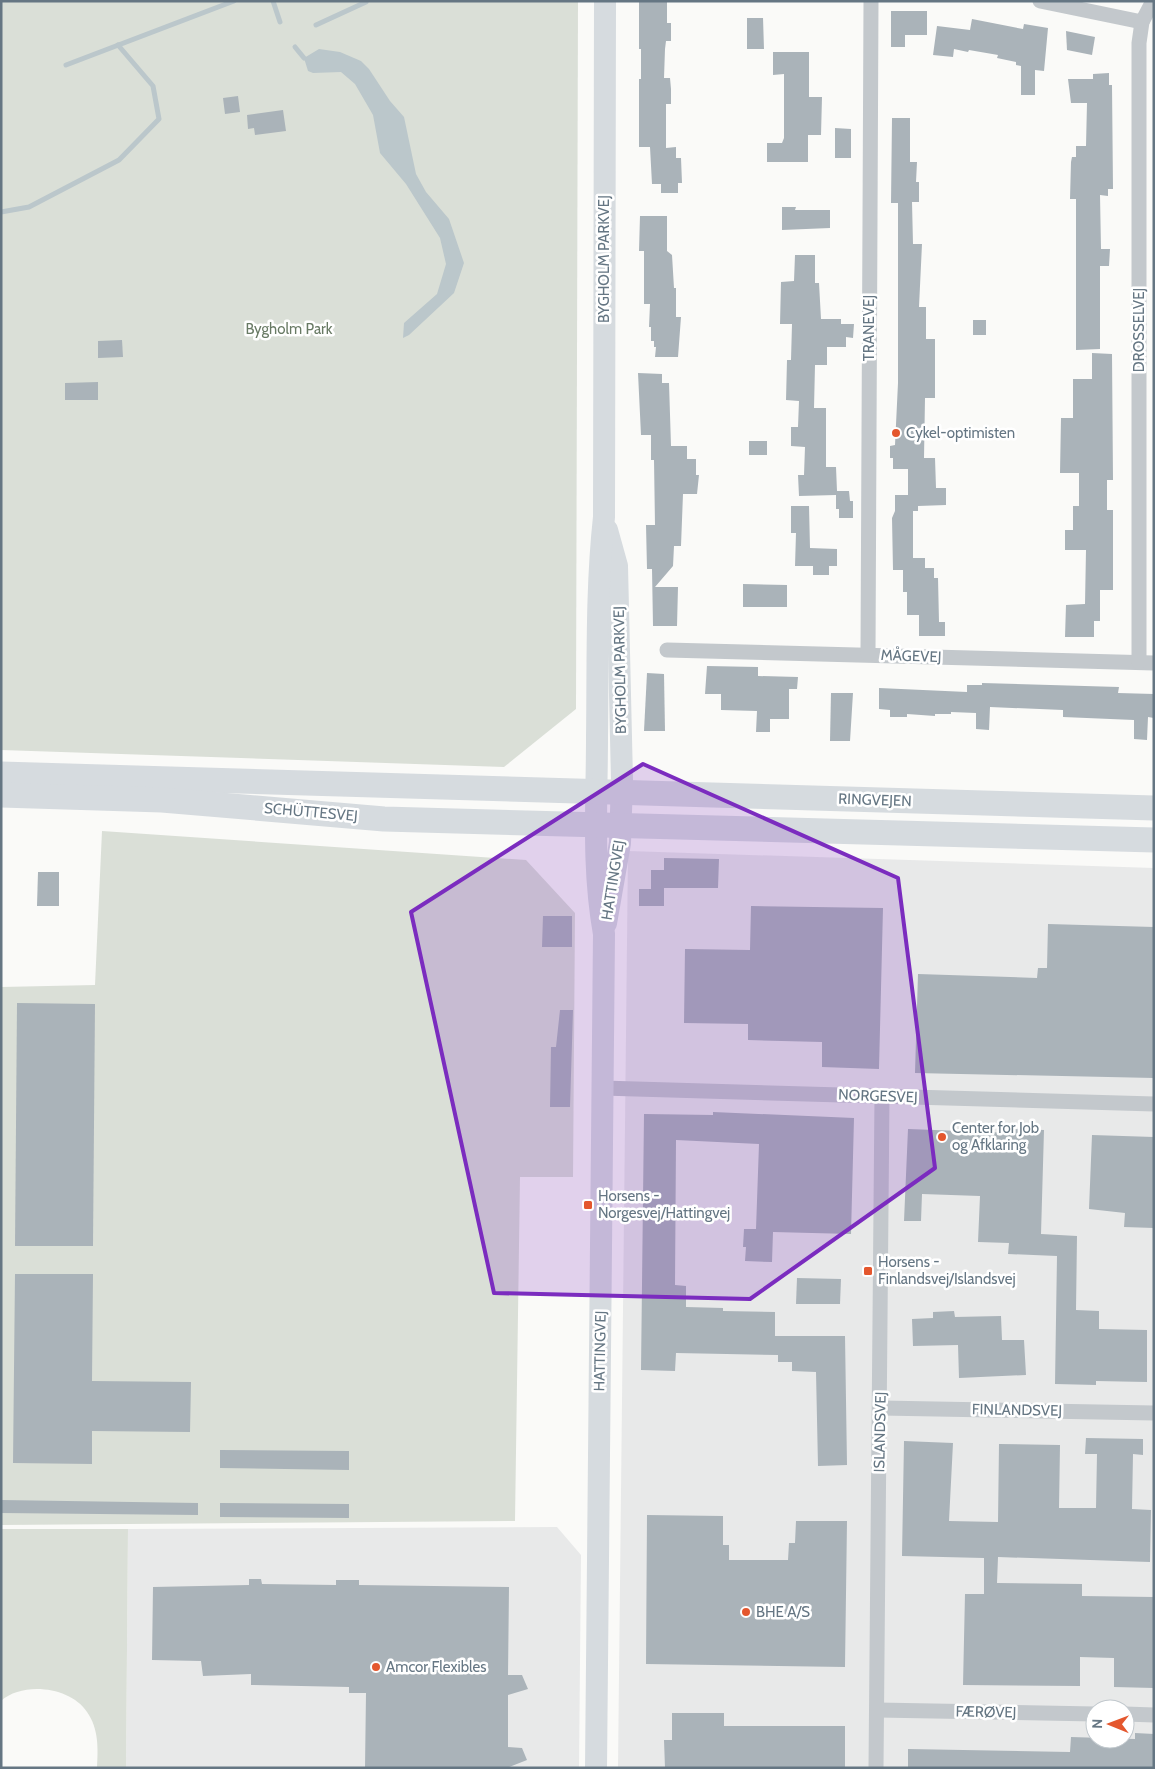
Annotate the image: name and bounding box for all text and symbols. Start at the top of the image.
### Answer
street label: BYGHOLM PARKVEJ [595,195,613,323]
street label: DROSSELVEJ [1130,288,1148,372]
street label: TRANEVEJ [860,295,878,361]
park label: Bygholm Park [245,320,333,338]
place label: Cykel-optimisten [906,424,1015,442]
marker: Cykel-optimisten [890,427,902,439]
street label: BYGHOLM PARKVEJ [610,606,630,734]
street label: MÅGEVEJ [880,645,942,666]
street label: RINGVEJEN [838,790,912,810]
street label: SCHÜTTESVEJ [263,799,359,825]
street label: HATTINGVEJ [598,839,628,921]
street label: NORGESVEJ [838,1086,918,1106]
place label: Center for Job og Afklaring [952,1119,1039,1154]
marker: Center for Job og Afklaring [936,1131,948,1143]
place label: Horsens - Norgesvej/Hattingvej [598,1187,730,1222]
marker: Horsens - Norgesvej/Hattingvej [582,1199,594,1211]
place label: Horsens - Finlandsvej/Islandsvej [878,1253,1016,1288]
marker: Horsens - Finlandsvej/Islandsvej [862,1265,874,1277]
street label: HATTINGVEJ [590,1310,610,1392]
street label: ISLANDSVEJ [870,1391,890,1473]
street label: FINLANDSVEJ [972,1400,1062,1420]
place label: BHE A/S [756,1603,810,1621]
marker: BHE A/S [740,1606,752,1618]
place label: Amcor Flexibles [386,1658,486,1676]
marker: Amcor Flexibles [370,1661,382,1673]
north arrow [1085,1699,1135,1749]
street label: FÆRØVEJ [955,1702,1017,1722]
text: N [1088,1719,1106,1729]

